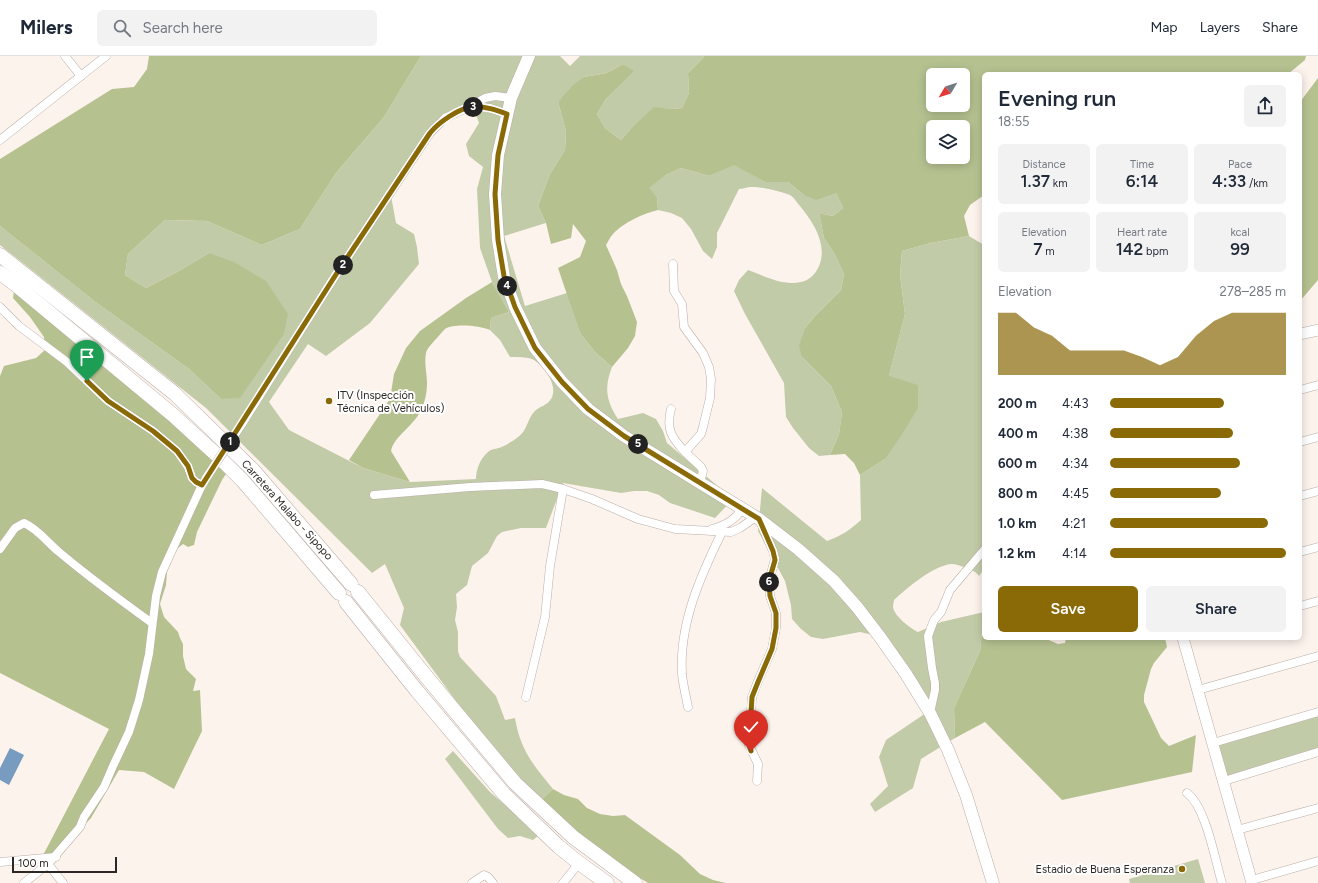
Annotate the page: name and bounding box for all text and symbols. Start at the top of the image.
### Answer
search box [97,10,377,46]
text: Milers [20,16,73,39]
icon: search [111,17,133,39]
text: Search here [143,19,223,37]
text: Map [1150,19,1178,36]
text: Layers [1200,19,1240,36]
text: Share [1262,19,1298,36]
north arrow [926,68,970,112]
map controls [926,68,970,164]
text: Evening run [998,85,1116,112]
button: share [1244,85,1286,127]
pin: 3 [463,97,483,117]
text: 3 [470,100,476,113]
text: 18:55 [998,114,1030,129]
button: layers [926,120,970,164]
text: Distance [1022,158,1066,171]
text: Time [1130,158,1154,171]
text: Pace [1228,158,1252,171]
text: 1.37 [1020,171,1050,191]
text: 6:14 [1126,171,1158,191]
text: 4:33 [1212,171,1246,191]
text: km [1050,177,1068,190]
text: /km [1246,177,1268,190]
text: Elevation [1021,226,1067,239]
text: Heart rate [1117,226,1167,239]
text: kcal [1230,226,1250,239]
text: 7 [1033,239,1043,259]
text: 142 [1116,239,1143,259]
text: 99 [1230,239,1250,259]
text: m [1043,245,1055,258]
text: bpm [1143,245,1168,258]
pin: 2 [333,255,353,275]
text: 2 [340,258,346,271]
pin: 4 [497,276,517,296]
text: 4 [504,279,510,292]
text: Elevation [998,284,1051,299]
text: 278–285 m [1220,284,1286,299]
pin [70,340,104,381]
icon: arrive [76,346,98,368]
place label: ITV (Inspección Técnica de Vehículos) [337,389,444,415]
marker: ITV (Inspección Técnica de Vehículos) [324,396,334,406]
text: 200 m [998,396,1037,411]
text: 4:43 [1062,396,1089,411]
text: 400 m [998,426,1038,441]
text: 4:38 [1062,426,1088,441]
pin: 1 [220,432,240,452]
pin: 5 [628,434,648,454]
text: 1 [228,435,232,448]
text: 5 [635,437,641,450]
text: 600 m [998,456,1037,471]
text: 4:34 [1062,456,1089,471]
street label: Carretera Malabo - Sipopo [239,457,335,563]
text: 800 m [998,486,1037,501]
text: 4:45 [1062,486,1089,501]
text: 1.0 km [998,516,1037,531]
text: 4:21 [1062,516,1086,531]
text: 1.2 km [998,546,1036,561]
text: 4:14 [1062,546,1087,561]
pin: 6 [759,572,779,592]
text: 6 [766,575,772,588]
button: Save [998,586,1138,632]
button: Share [1146,586,1286,632]
pin [734,710,768,751]
icon: check [740,716,762,738]
scale bar [12,855,117,874]
text: 100 m [18,857,49,870]
place label: Estadio de Buena Esperanza [1035,863,1174,876]
marker: Estadio de Buena Esperanza [1177,864,1187,874]

